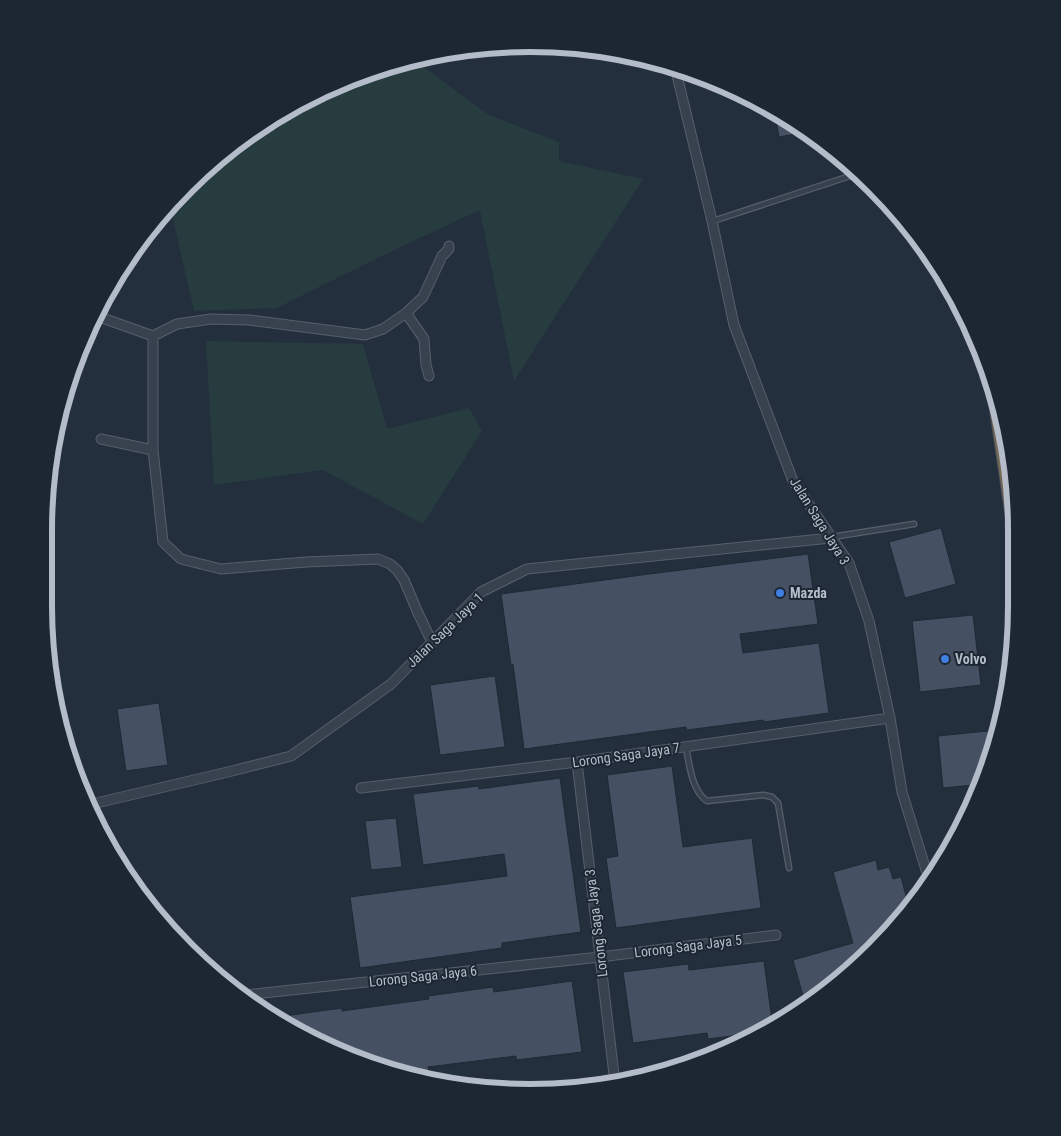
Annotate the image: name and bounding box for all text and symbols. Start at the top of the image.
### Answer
street label: Jalan Saga Jaya 3 [787,474,853,568]
place label: Mazda [790,585,827,601]
marker: Mazda [774,587,786,599]
street label: Jalan Saga Jaya 1 [403,589,487,671]
place label: Volvo [955,651,986,667]
marker: Volvo [939,653,951,665]
street label: Lorong Saga Jaya 7 [571,740,681,770]
street label: Lorong Saga Jaya 3 [581,868,611,978]
street label: Lorong Saga Jaya 5 [633,931,743,961]
street label: Lorong Saga Jaya 6 [368,962,478,990]

